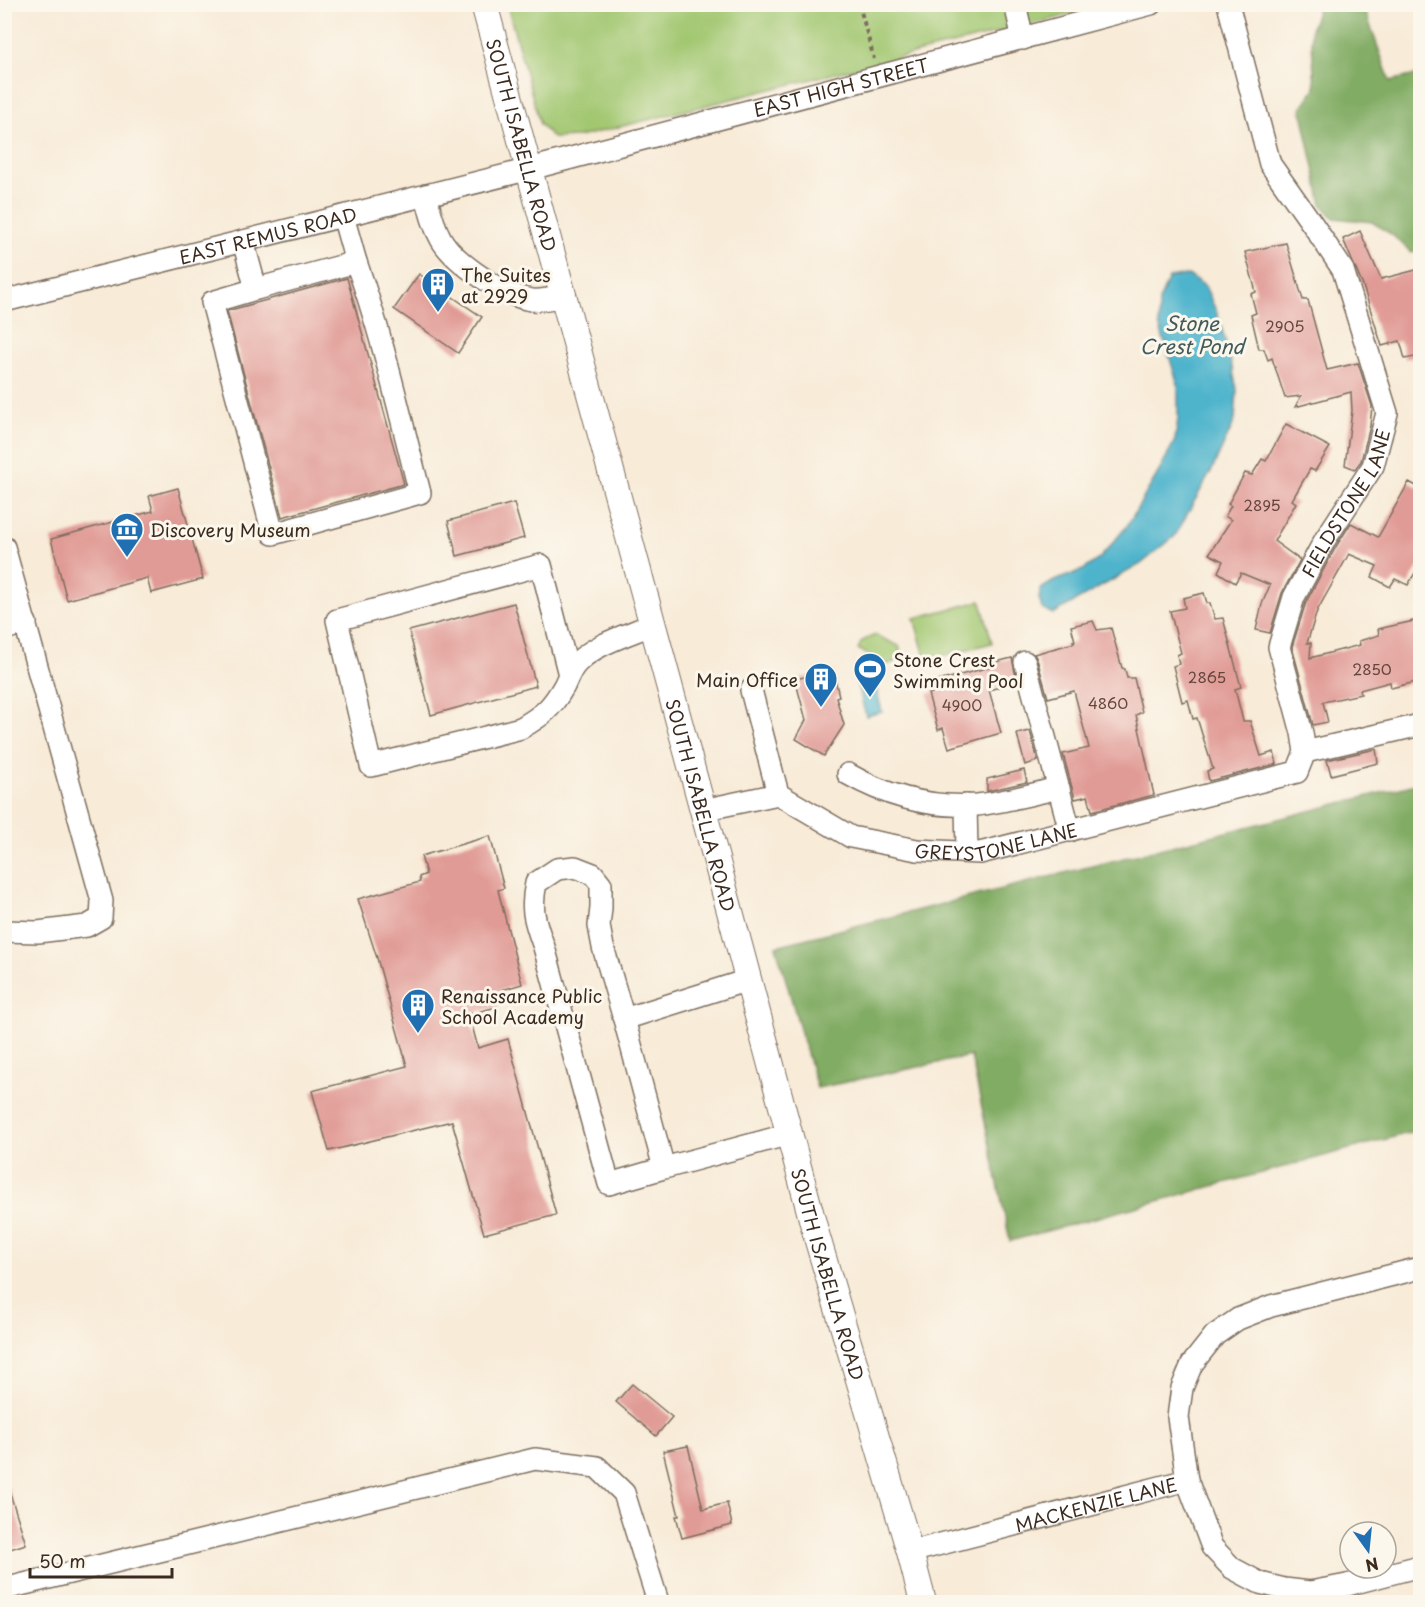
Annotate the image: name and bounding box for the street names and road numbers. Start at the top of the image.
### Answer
street label: SOUTH ISABELLA ROAD [480,35,564,254]
street label: EAST HIGH STREET [750,50,932,123]
street label: EAST REMUS ROAD [176,200,360,270]
street label: FIELDSTONE LANE [1294,425,1396,582]
street label: SOUTH ISABELLA ROAD [660,696,743,914]
street label: GREYSTONE LANE [914,815,1080,867]
street label: SOUTH ISABELLA ROAD [786,1165,872,1383]
street label: MACKENZIE LANE [1012,1470,1180,1538]

